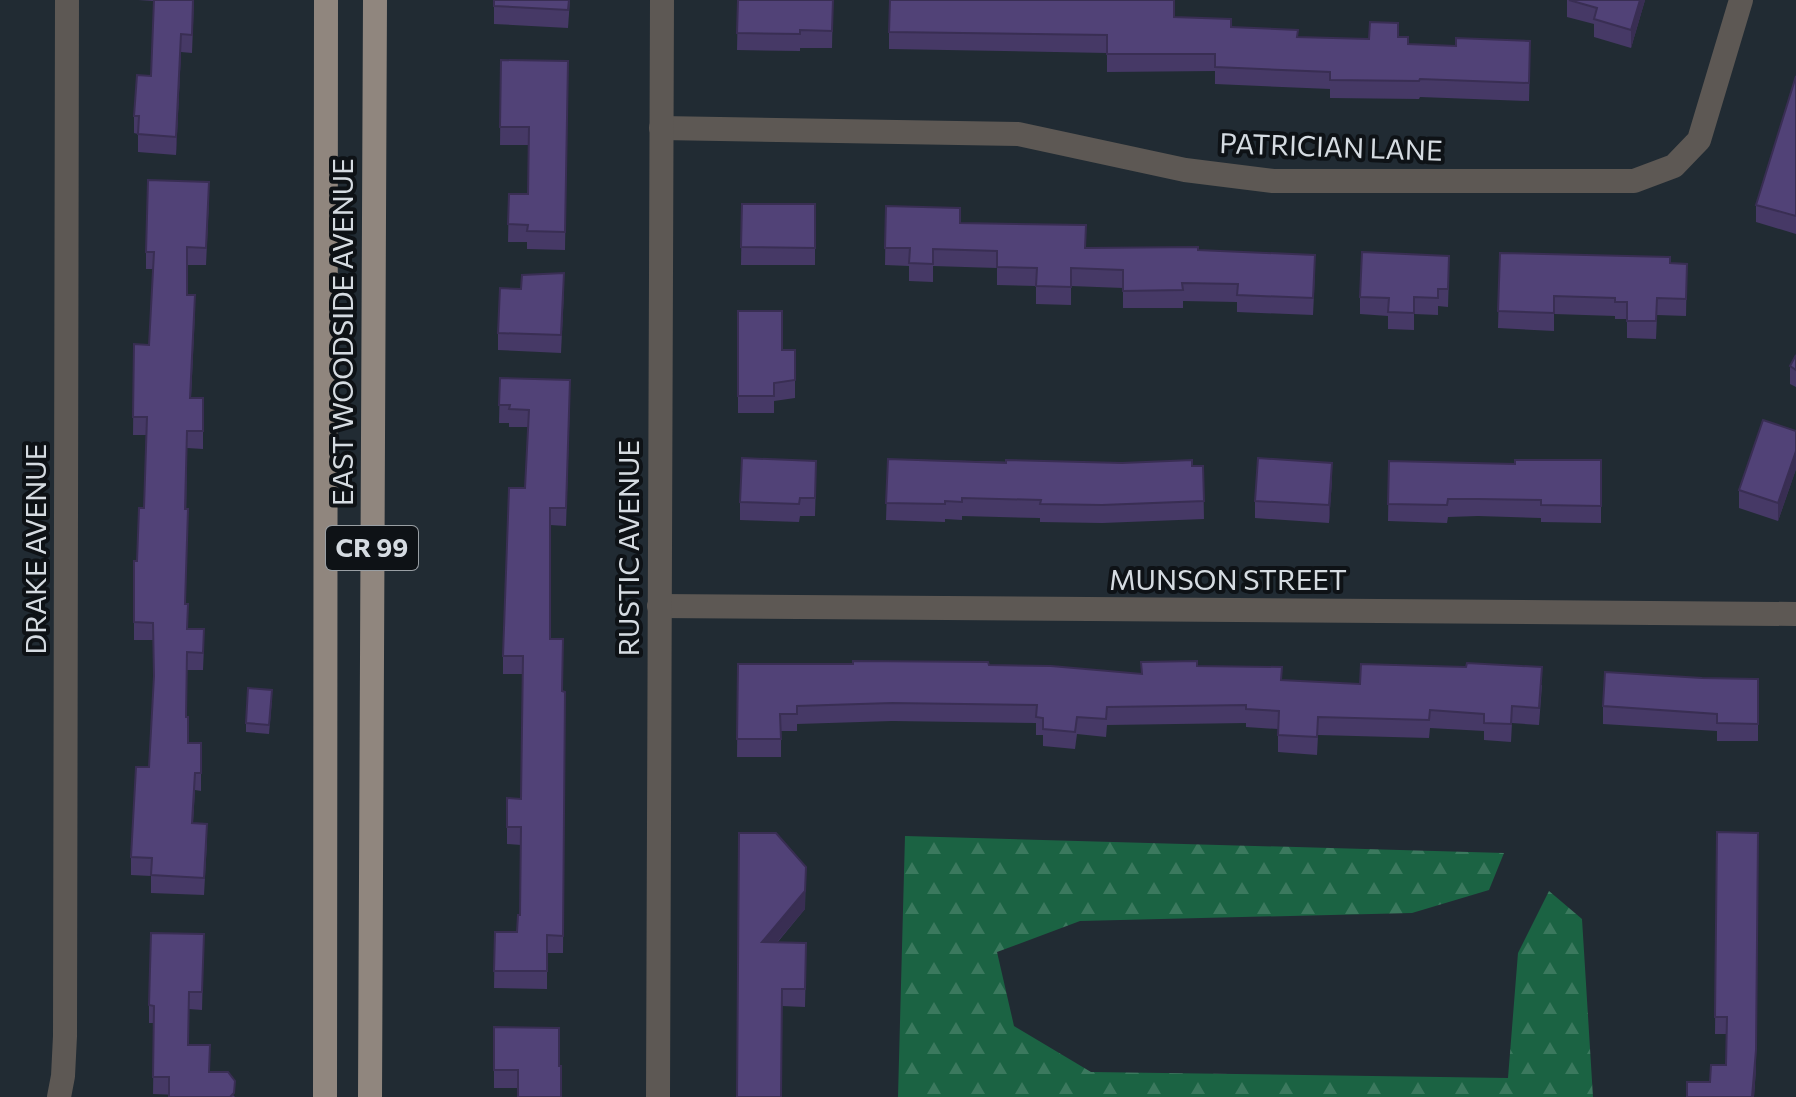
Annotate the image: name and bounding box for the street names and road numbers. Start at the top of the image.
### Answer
street label: PATRICIAN LANE [1219,125,1443,167]
street label: EAST WOODSIDE AVENUE [325,158,359,506]
street label: RUSTIC AVENUE [611,440,645,656]
street label: DRAKE AVENUE [18,444,52,654]
road number: CR 99 [326,526,418,570]
street label: MUNSON STREET [1109,562,1347,596]

